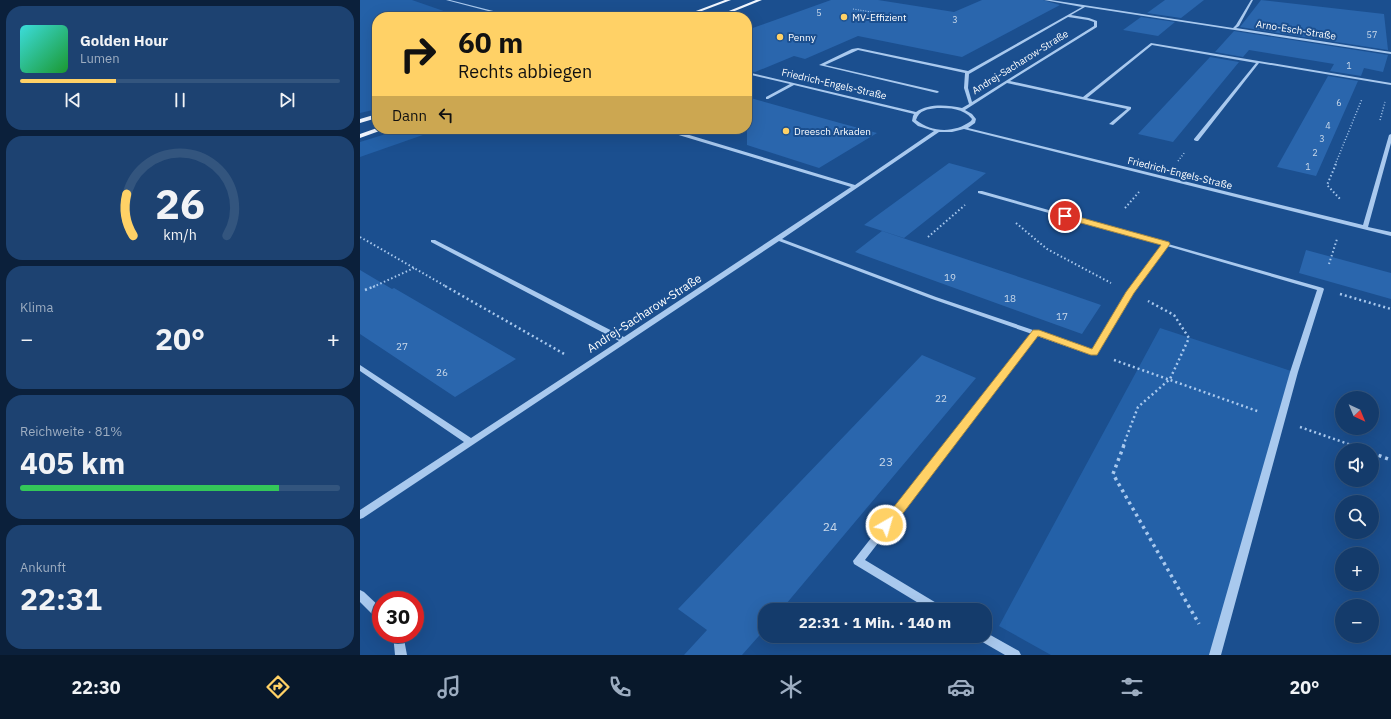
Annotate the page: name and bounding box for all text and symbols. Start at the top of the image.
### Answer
house number: 5 [816,7,822,18]
place label: MV-Effizient [852,11,907,24]
marker: MV-Effizient [839,12,849,22]
house number: 3 [952,14,958,25]
street label: Arno-Esch-Straße [1255,17,1337,43]
text: 60 m [458,24,523,61]
street label: Andrej-Sacharow-Straße [969,27,1071,97]
icon: right [392,28,444,80]
house number: 57 [1367,29,1377,40]
text: Golden Hour [80,31,168,50]
place label: Penny [788,31,816,44]
marker: Penny [775,32,785,42]
text: Lumen [80,50,120,67]
text: Rechts abbiegen [458,60,592,83]
house number: 1 [1346,60,1352,71]
street label: Friedrich-Engels-Straße [780,66,888,103]
icon: previous [62,89,84,111]
icon: pause [169,89,191,111]
icon: next [276,89,298,111]
house number: 6 [1336,97,1342,108]
icon: left [435,104,457,126]
text: Dann [392,106,427,125]
house number: 4 [1325,120,1331,131]
place label: Dreesch Arkaden [794,125,871,138]
marker: Dreesch Arkaden [781,126,791,136]
house number: 3 [1319,133,1325,144]
house number: 2 [1312,147,1318,158]
street label: Friedrich-Engels-Straße [1126,154,1234,192]
house number: 1 [1305,161,1311,172]
text: 26 [155,175,205,229]
pin [1048,199,1082,233]
icon: arrive [1054,205,1076,227]
text: km/h [163,224,197,243]
street label: Andrej-Sacharow-Straße [584,270,704,356]
house number: 19 [944,271,956,284]
house number: 18 [1004,292,1016,305]
text: Klima [20,299,53,316]
house number: 17 [1056,310,1068,323]
text: 20° [155,319,205,358]
text: − [20,324,33,353]
text: + [327,324,340,353]
house number: 27 [396,340,408,353]
house number: 26 [436,366,448,379]
north arrow [1335,391,1379,435]
map controls [1335,391,1379,643]
house number: 22 [935,392,947,405]
text: Reichweite · 81% [20,423,122,440]
text: 405 km [20,443,125,482]
button: sound [1335,443,1379,487]
house number: 23 [879,454,893,469]
button: search [1335,495,1379,539]
position arrow [865,504,907,546]
house number: 24 [823,519,837,534]
button: + [1335,547,1379,591]
text: Ankunft [20,559,66,576]
text: 22:31 [20,579,102,618]
speed limit sign: 30 [372,591,424,643]
button: − [1335,599,1379,643]
text: 22:31 · 1 Min. · 140 m [799,613,951,632]
icon: directions [264,673,292,701]
icon: music [435,673,463,701]
icon: phone [606,673,634,701]
icon: climate [777,673,805,701]
icon: car [947,673,975,701]
icon: filters [1118,673,1146,701]
text: 22:30 [71,676,121,699]
text: 20° [1289,676,1319,699]

